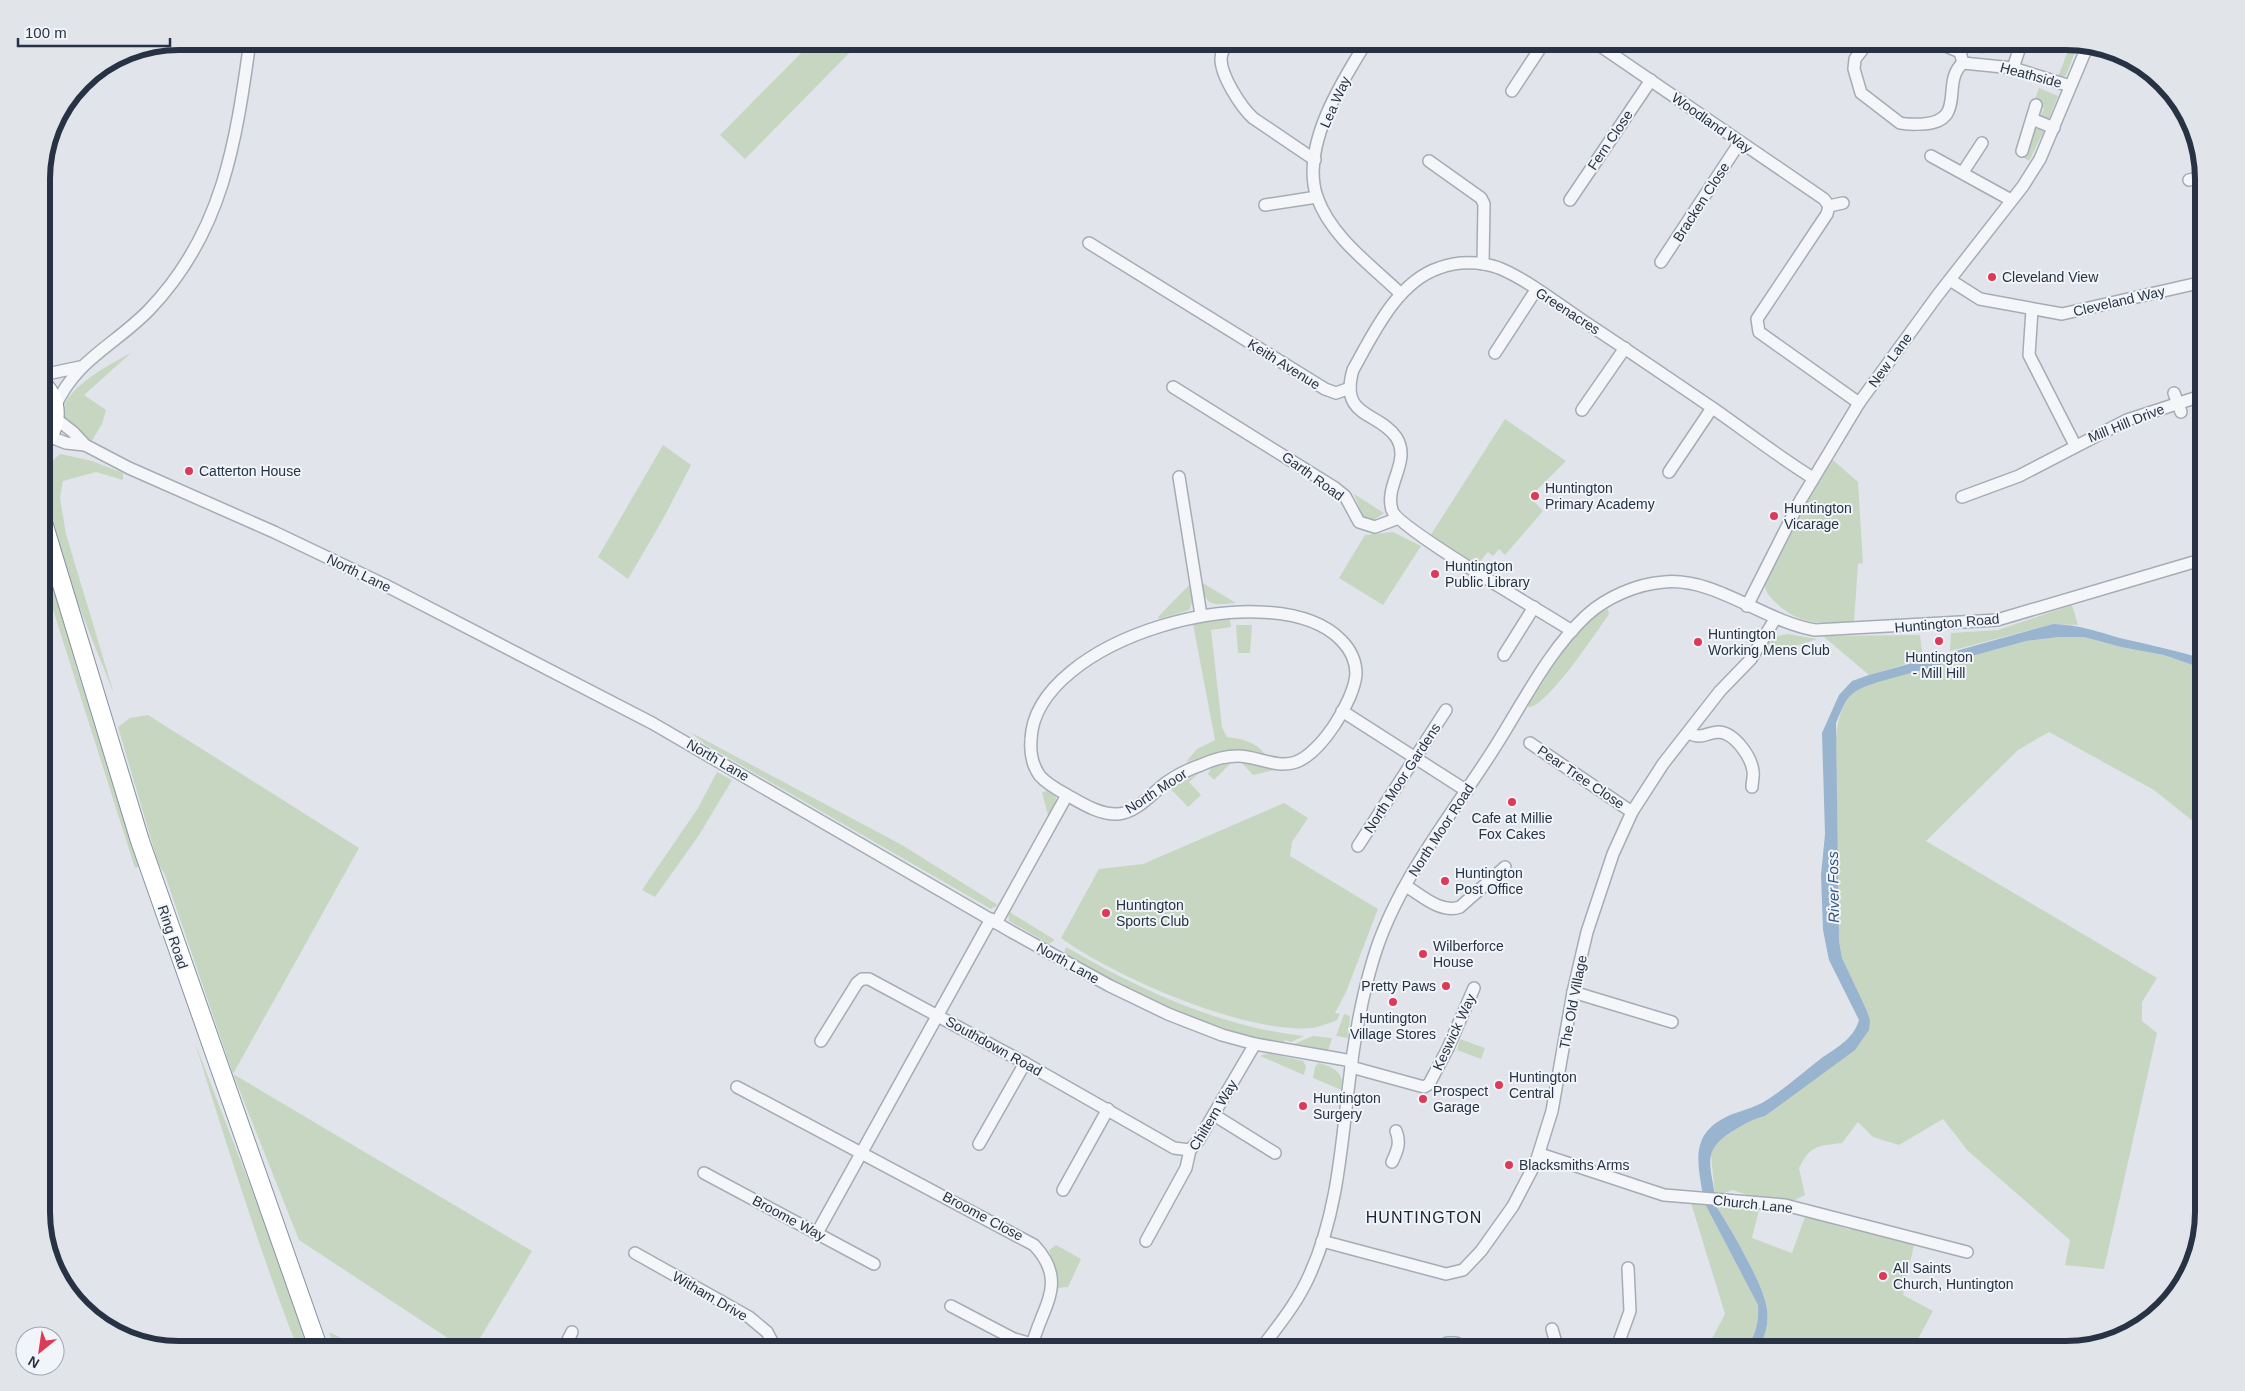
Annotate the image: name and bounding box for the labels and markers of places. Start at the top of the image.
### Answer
place label: Cleveland View [2002,269,2099,285]
marker: Cleveland View [1986,271,1998,283]
place label: Catterton House [199,463,301,479]
marker: Catterton House [183,465,195,477]
place label: Huntington Primary Academy [1545,480,1655,512]
marker: Huntington Primary Academy [1529,490,1541,502]
place label: Huntington Vicarage [1784,500,1852,532]
marker: Huntington Vicarage [1768,510,1780,522]
place label: Huntington Public Library [1445,558,1530,590]
marker: Huntington Public Library [1429,568,1441,580]
place label: Huntington Working Mens Club [1708,626,1830,658]
marker: Huntington - Mill Hill [1933,635,1945,647]
marker: Huntington Working Mens Club [1692,636,1704,648]
place label: Huntington - Mill Hill [1905,649,1973,681]
marker: Cafe at Millie Fox Cakes [1506,796,1518,808]
place label: Cafe at Millie Fox Cakes [1472,810,1553,842]
place label: Huntington Post Office [1455,865,1523,897]
marker: Huntington Post Office [1439,875,1451,887]
place label: Huntington Sports Club [1116,897,1189,929]
marker: Huntington Sports Club [1100,907,1112,919]
place label: Wilberforce House [1433,938,1504,970]
marker: Wilberforce House [1417,948,1429,960]
place label: Pretty Paws [1361,978,1436,994]
marker: Pretty Paws [1440,980,1452,992]
marker: Huntington Village Stores [1387,996,1399,1008]
place label: Huntington Village Stores [1350,1010,1436,1042]
place label: Huntington Central [1509,1069,1577,1101]
marker: Huntington Central [1493,1079,1505,1091]
place label: Prospect Garage [1433,1083,1488,1115]
place label: Huntington Surgery [1313,1090,1381,1122]
marker: Prospect Garage [1417,1093,1429,1105]
marker: Huntington Surgery [1297,1100,1309,1112]
place label: Blacksmiths Arms [1519,1157,1629,1173]
marker: Blacksmiths Arms [1503,1159,1515,1171]
place label: All Saints Church, Huntington [1893,1260,2014,1292]
marker: All Saints Church, Huntington [1877,1270,1889,1282]

